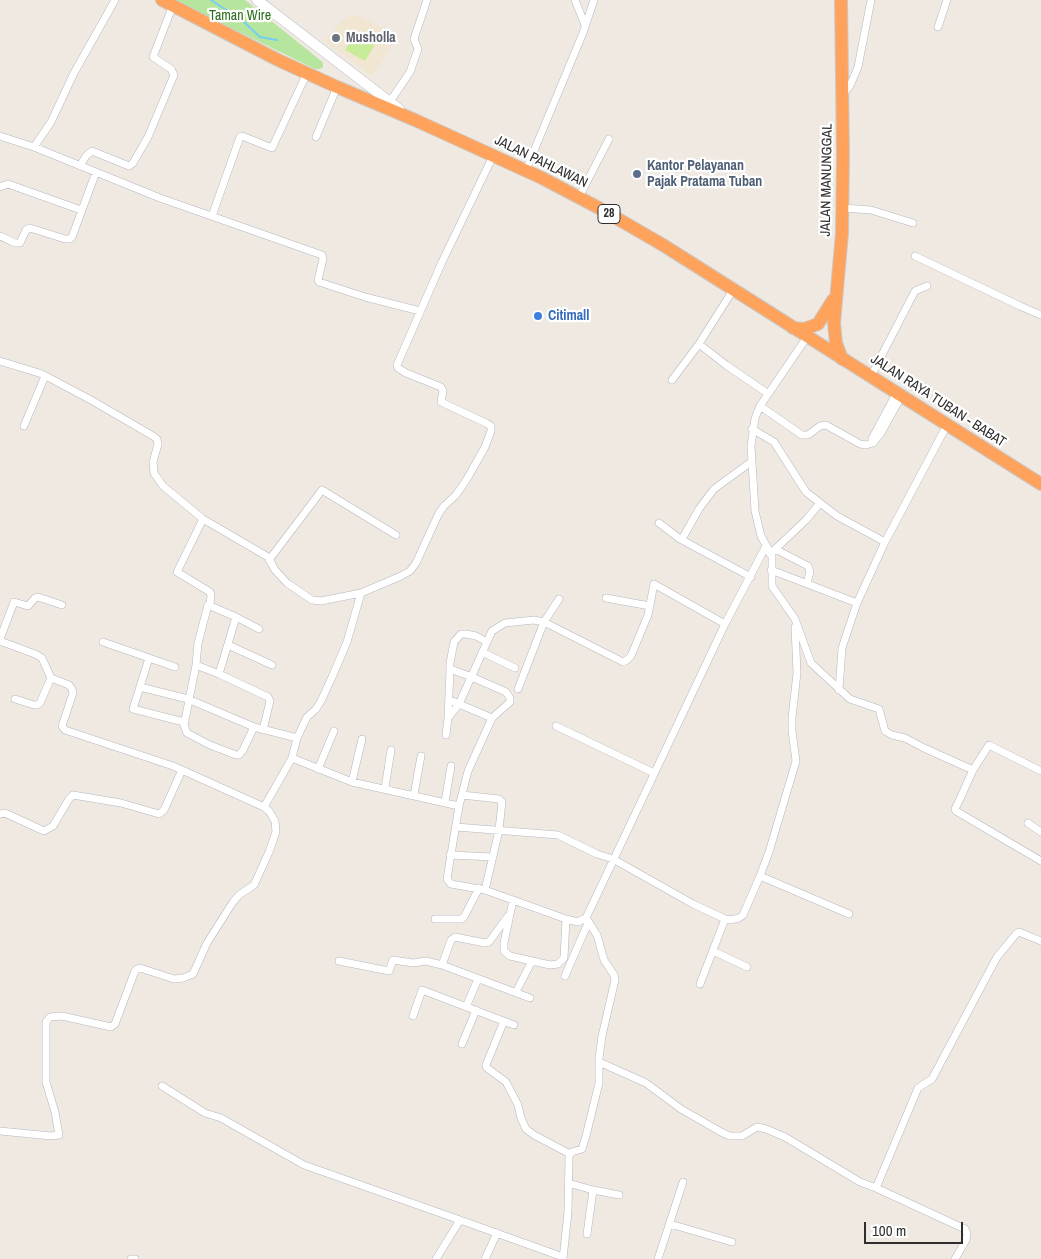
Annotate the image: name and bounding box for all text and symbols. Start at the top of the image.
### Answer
park label: Taman Wire [209,8,271,24]
place label: Musholla [346,30,396,46]
marker: Musholla [330,32,342,44]
street label: JALAN MANUNGGAL [818,123,836,237]
street label: JALAN PAHLAWAN [492,132,590,192]
place label: Kantor Pelayanan Pajak Pratama Tuban [647,158,762,190]
marker: Kantor Pelayanan Pajak Pratama Tuban [631,168,643,180]
road number: 28 [598,204,620,223]
place label: Citimall [548,308,589,324]
marker: Citimall [532,310,544,322]
street label: JALAN RAYA TUBAN - BABAT [867,351,1009,451]
scale bar [866,1212,965,1244]
text: 100 m [872,1220,906,1241]

